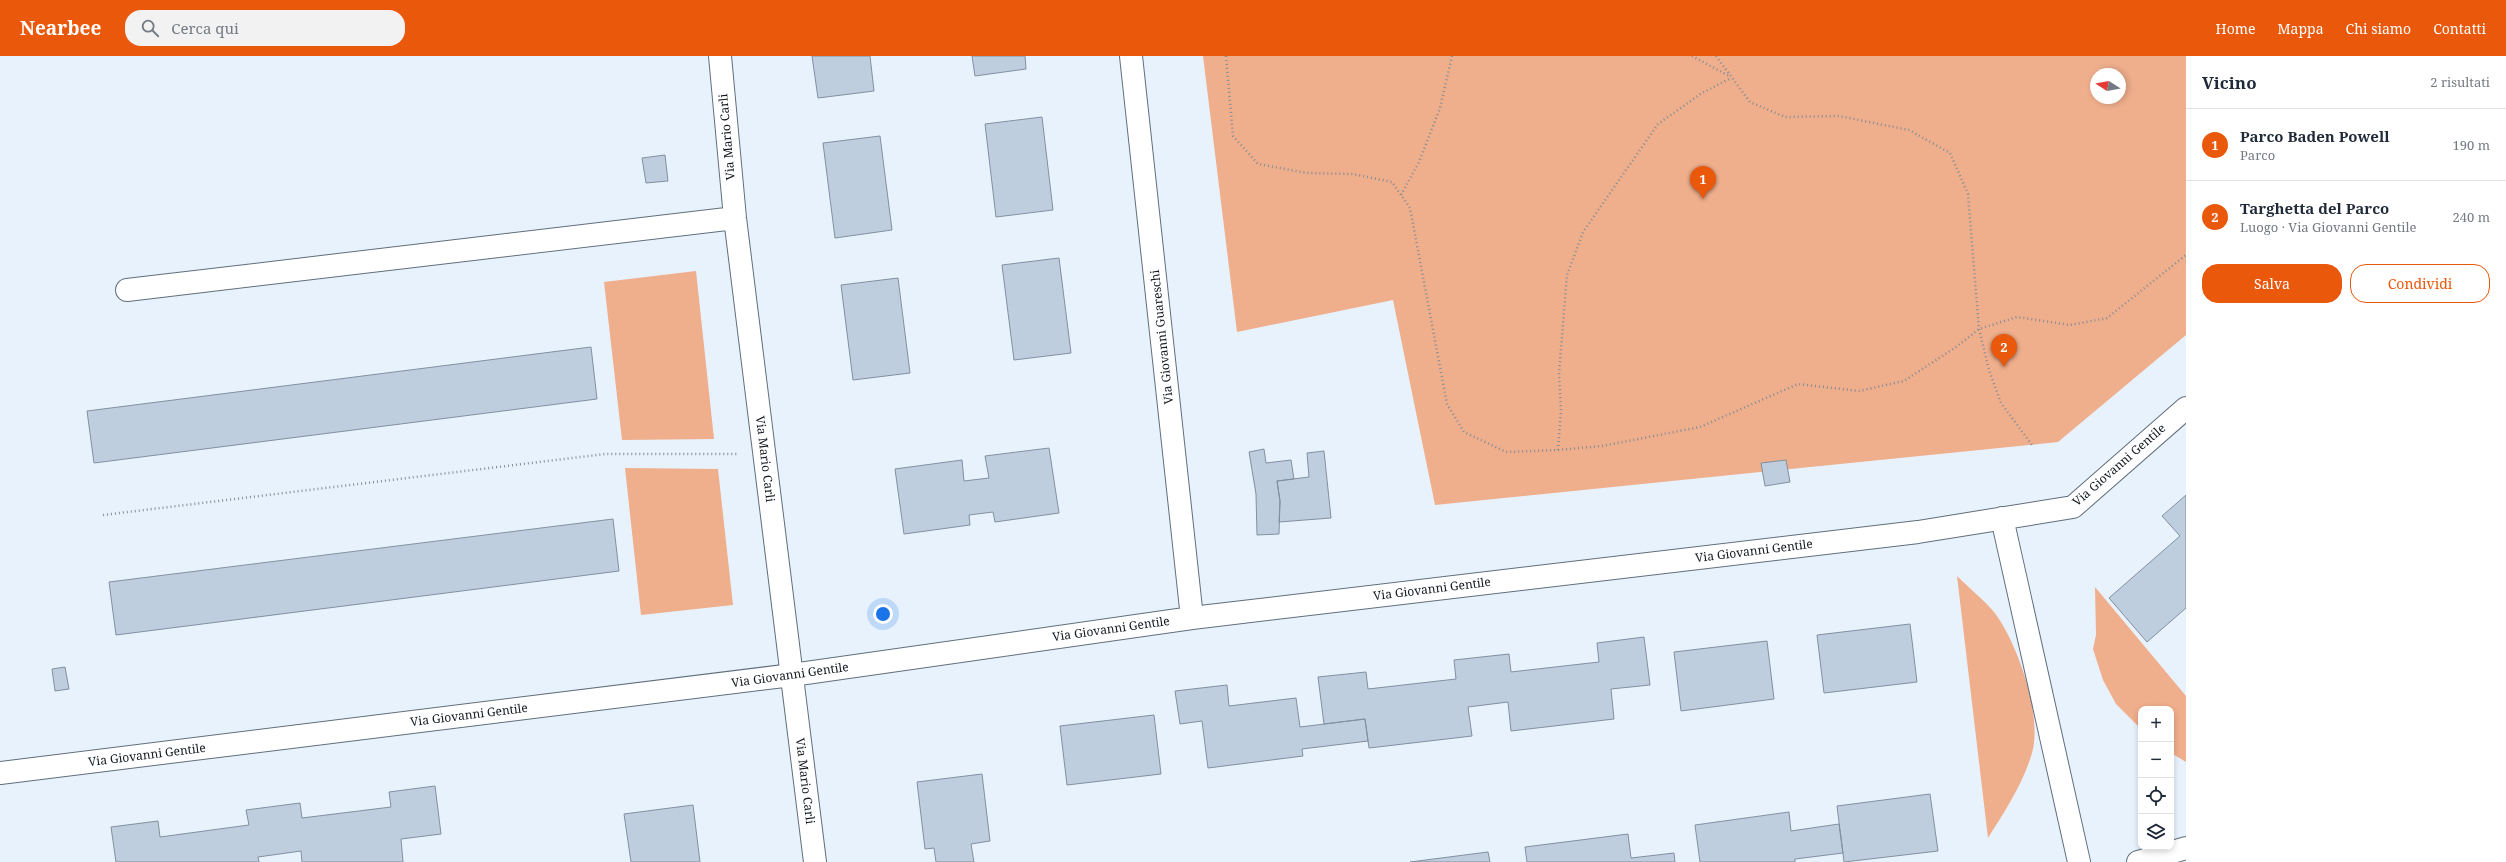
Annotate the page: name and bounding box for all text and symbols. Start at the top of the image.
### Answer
search box [125,10,405,46]
text: Nearbee [20,15,101,41]
icon: search [139,17,161,39]
text: Cerca qui [171,18,239,38]
text: Home [2216,19,2255,38]
text: Mappa [2277,19,2324,38]
text: Chi siamo [2346,19,2411,38]
text: Contatti [2433,19,2486,38]
north arrow [2090,68,2126,104]
text: Vicino [2202,71,2257,94]
text: 2 risultati [2430,73,2490,91]
street label: Via Mario Carli [714,93,739,181]
text: Parco Baden Powell [2240,126,2390,146]
text: 1 [2211,136,2219,154]
text: 190 m [2453,136,2490,154]
text: Parco [2240,146,2275,164]
pin: 1 [1690,166,1716,199]
text: Targhetta del Parco [2240,198,2389,218]
text: 2 [2211,208,2219,226]
text: 240 m [2453,208,2490,226]
text: Luogo · Via Giovanni Gentile [2240,218,2416,236]
button: Salva [2202,264,2342,303]
button: Condividi [2350,264,2490,303]
street label: Via Giovanni Guareschi [1146,269,1177,405]
pin: 2 [1991,334,2017,367]
street label: Via Mario Carli [752,415,779,503]
street label: Via Giovanni Gentile [2068,419,2169,510]
street label: Via Giovanni Gentile [1694,535,1814,566]
street label: Via Giovanni Gentile [1372,573,1492,604]
your location [873,604,893,624]
street label: Via Giovanni Gentile [1051,612,1171,645]
street label: Via Giovanni Gentile [730,658,850,691]
street label: Via Giovanni Gentile [409,699,529,730]
map controls [2138,706,2174,850]
button: + [2138,706,2174,742]
street label: Via Mario Carli [792,737,819,825]
street label: Via Giovanni Gentile [87,739,207,770]
button: − [2138,742,2174,778]
button: locate [2138,778,2174,814]
button: layers [2138,814,2174,850]

